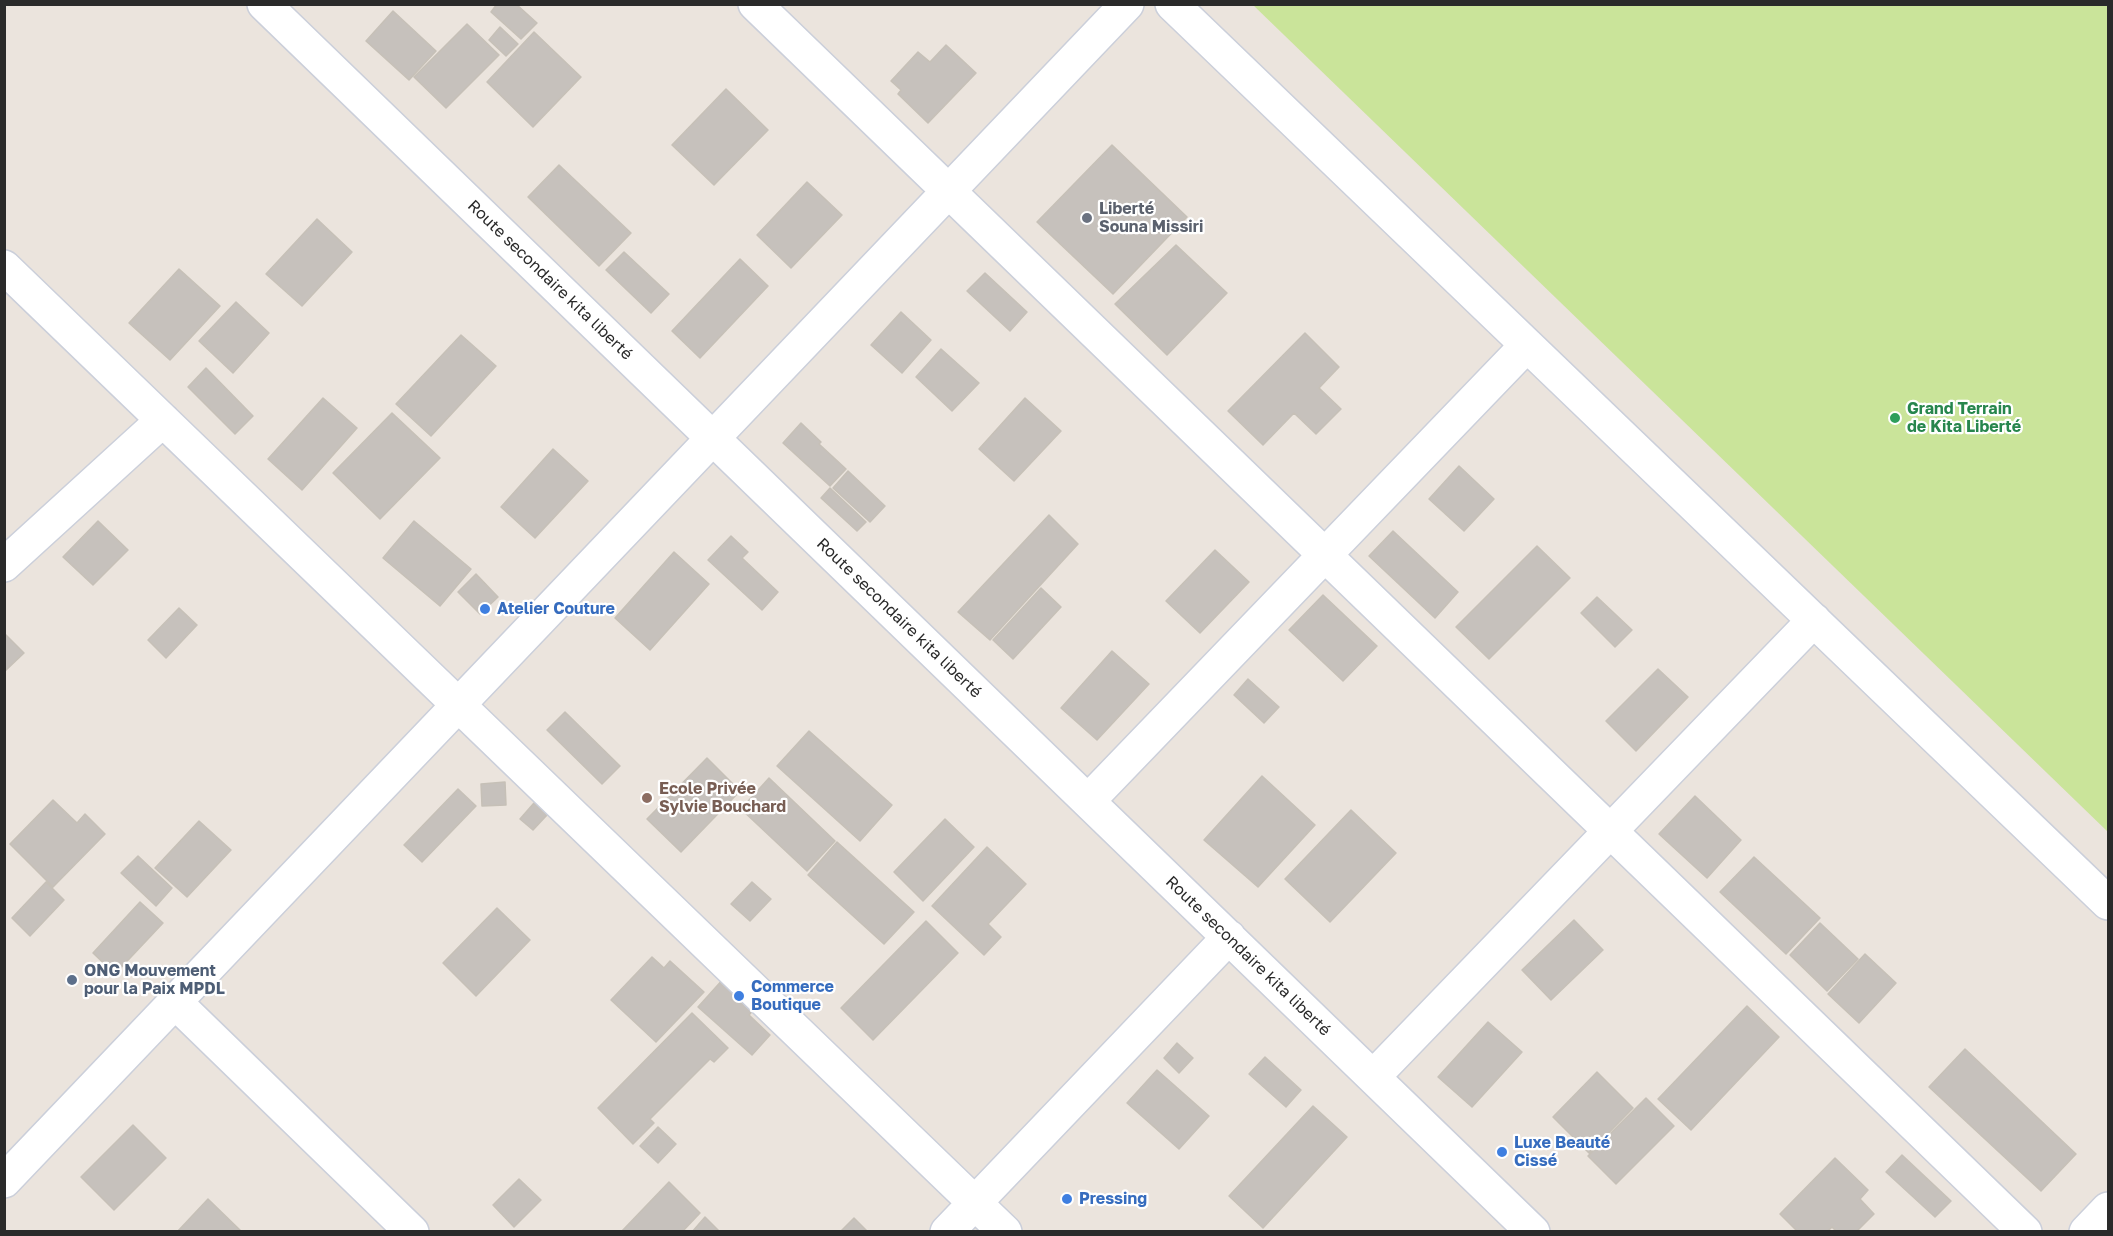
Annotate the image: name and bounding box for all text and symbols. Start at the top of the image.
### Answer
street label: Route secondaire kita liberté [464,196,636,364]
place label: Liberté Souna Missiri [1099,199,1203,237]
marker: Liberté Souna Missiri [1080,211,1094,225]
place label: Grand Terrain de Kita Liberté [1907,399,2021,437]
marker: Grand Terrain de Kita Liberté [1888,411,1902,425]
street label: Route secondaire kita liberté [813,534,985,702]
place label: Atelier Couture [497,599,615,619]
marker: Atelier Couture [478,602,492,616]
place label: Ecole Privée Sylvie Bouchard [659,779,786,817]
marker: Ecole Privée Sylvie Bouchard [640,791,654,805]
street label: Route secondaire kita liberté [1162,872,1334,1040]
place label: ONG Mouvement pour la Paix MPDL [84,961,225,999]
marker: ONG Mouvement pour la Paix MPDL [65,973,79,987]
place label: Commerce Boutique [751,977,834,1015]
marker: Commerce Boutique [732,989,746,1003]
place label: Luxe Beauté Cissé [1514,1133,1610,1171]
marker: Luxe Beauté Cissé [1495,1145,1509,1159]
place label: Pressing [1079,1189,1147,1209]
marker: Pressing [1060,1192,1074,1206]

